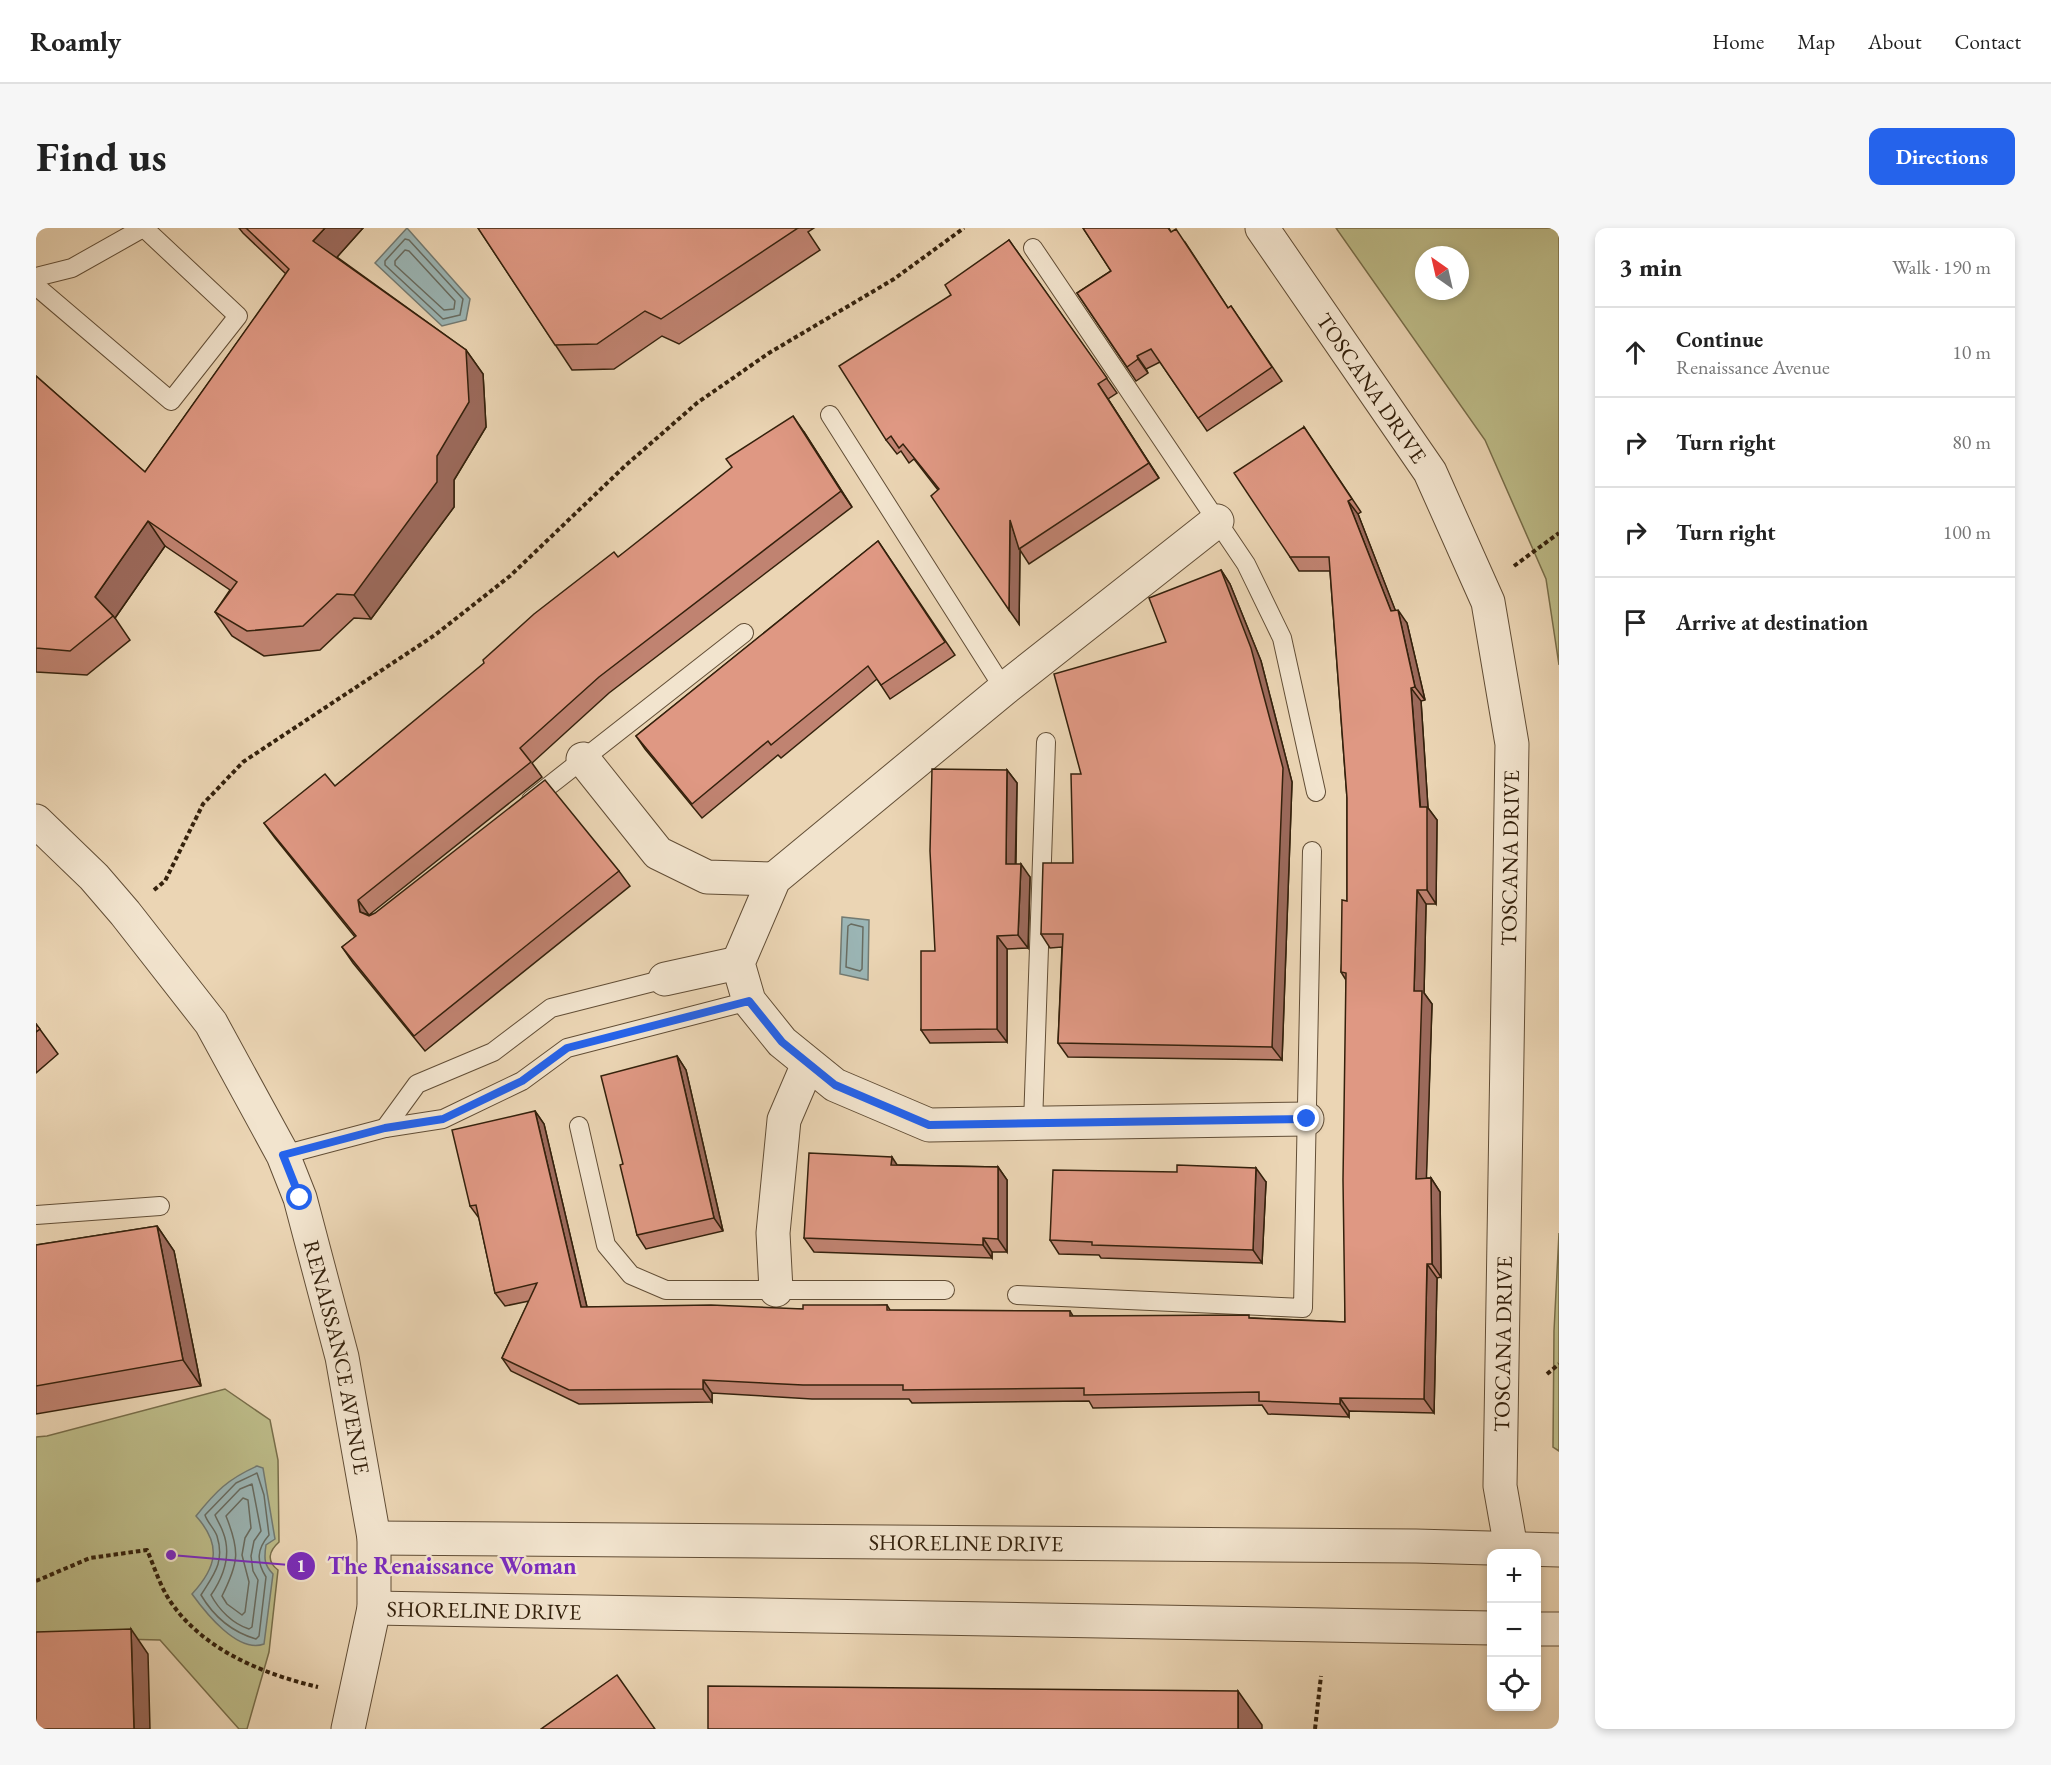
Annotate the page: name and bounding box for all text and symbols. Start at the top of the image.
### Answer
text: Roamly [30,23,121,59]
text: Home [1712,28,1764,55]
text: Map [1797,28,1835,55]
text: About [1868,28,1921,55]
text: Contact [1954,28,2021,55]
button: Directions [1869,128,2015,185]
text: Find us [36,129,167,184]
north arrow [1415,246,1469,300]
text: 3 min [1619,250,1682,284]
text: Walk · 190 m [1892,254,1991,280]
street label: TOSCANA DRIVE [1310,307,1434,469]
text: Continue [1676,325,1763,354]
icon: ahead [1619,336,1652,369]
text: 10 m [1952,339,1991,365]
text: Renaissance Avenue [1676,354,1830,380]
icon: right [1619,426,1652,459]
text: Turn right [1676,428,1775,457]
text: 80 m [1952,429,1991,455]
icon: right [1619,516,1652,549]
text: Turn right [1676,518,1775,547]
text: 100 m [1943,519,1991,545]
icon: arrive [1619,606,1652,639]
text: Arrive at destination [1676,608,1868,637]
street label: TOSCANA DRIVE [1494,770,1526,946]
route end [1293,1105,1319,1131]
route start [286,1184,312,1210]
street label: RENAISSANCE AVENUE [297,1237,377,1477]
street label: TOSCANA DRIVE [1487,1256,1519,1432]
street label: SHORELINE DRIVE [869,1527,1063,1558]
callout: The Renaissance Woman [286,1545,589,1587]
map controls [1487,1549,1541,1711]
button: + [1487,1549,1541,1603]
text: The Renaissance Woman [327,1550,577,1581]
text: 1 [296,1554,306,1577]
street label: SHORELINE DRIVE [386,1594,582,1626]
button: − [1487,1603,1541,1657]
button: locate [1487,1657,1541,1711]

